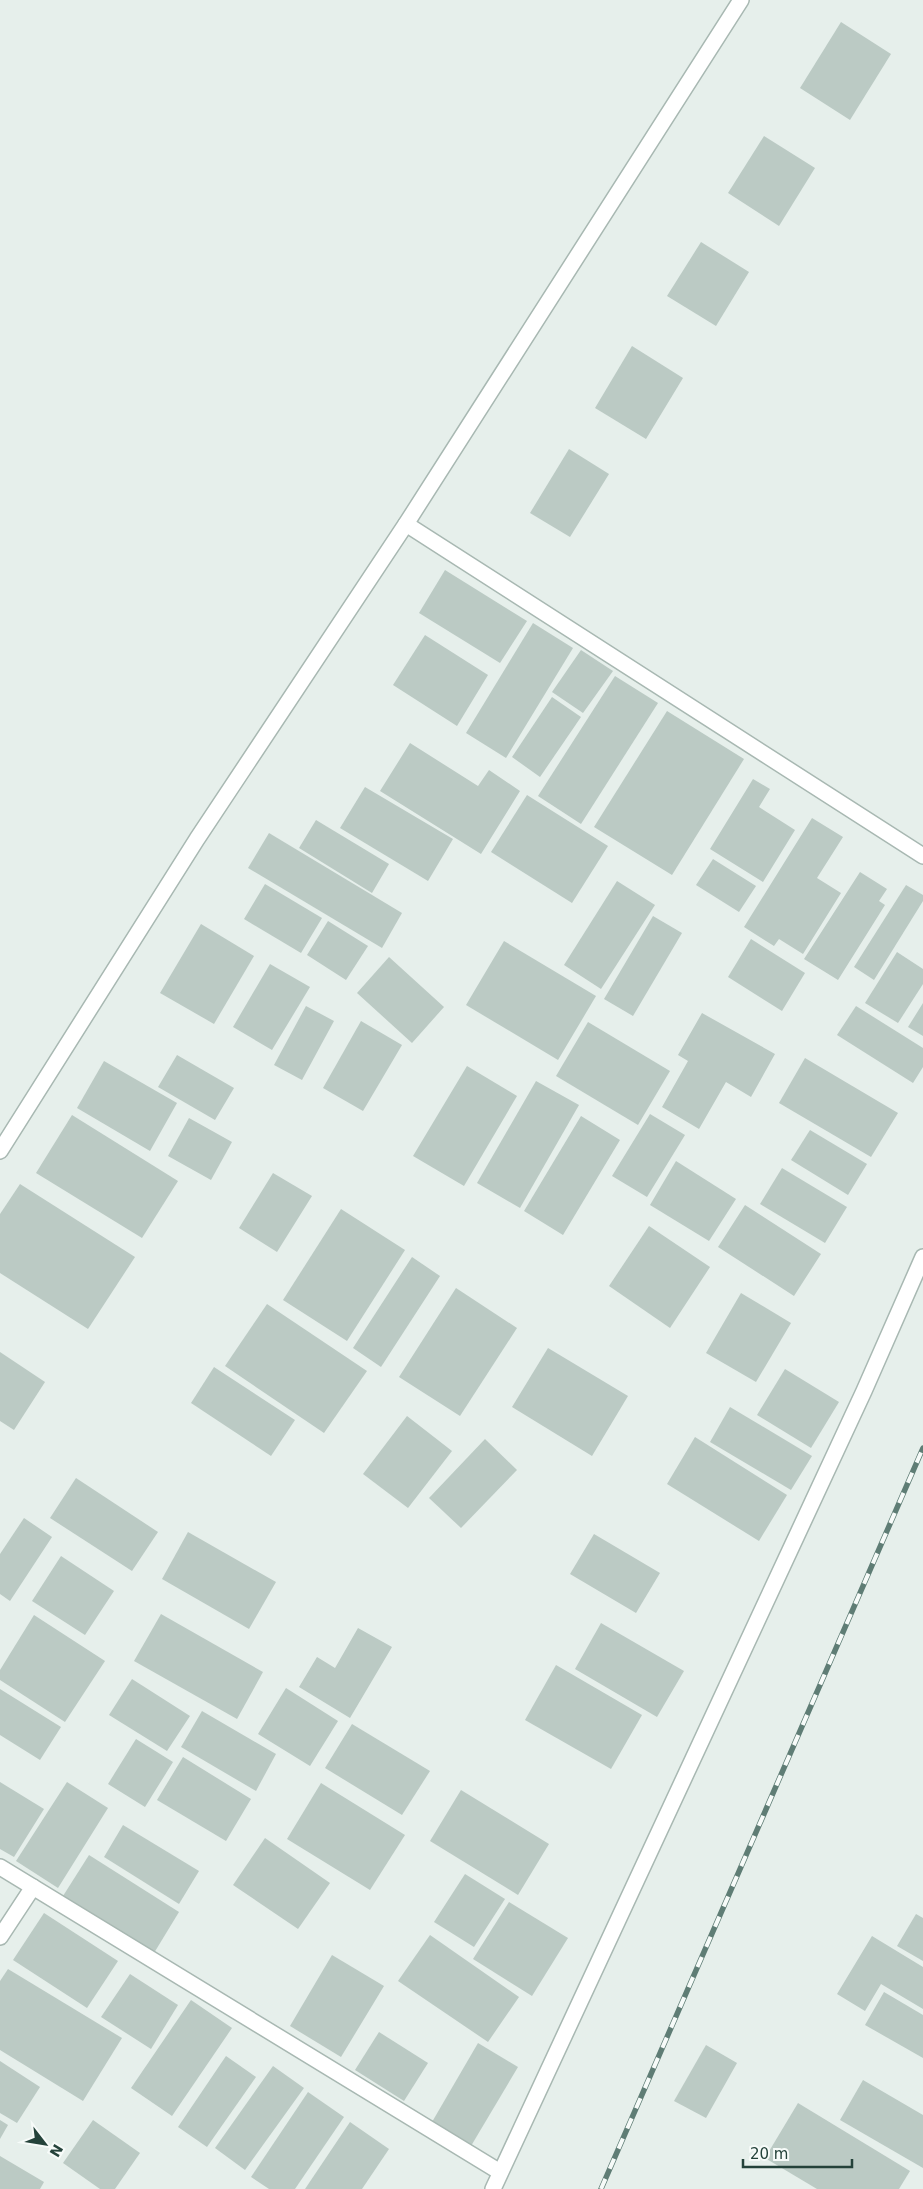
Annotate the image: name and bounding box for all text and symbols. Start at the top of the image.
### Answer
north arrow [20,2119,70,2169]
scale bar [743,2136,852,2168]
text: N [46,2142,66,2160]
text: 20 m [750,2145,788,2163]

